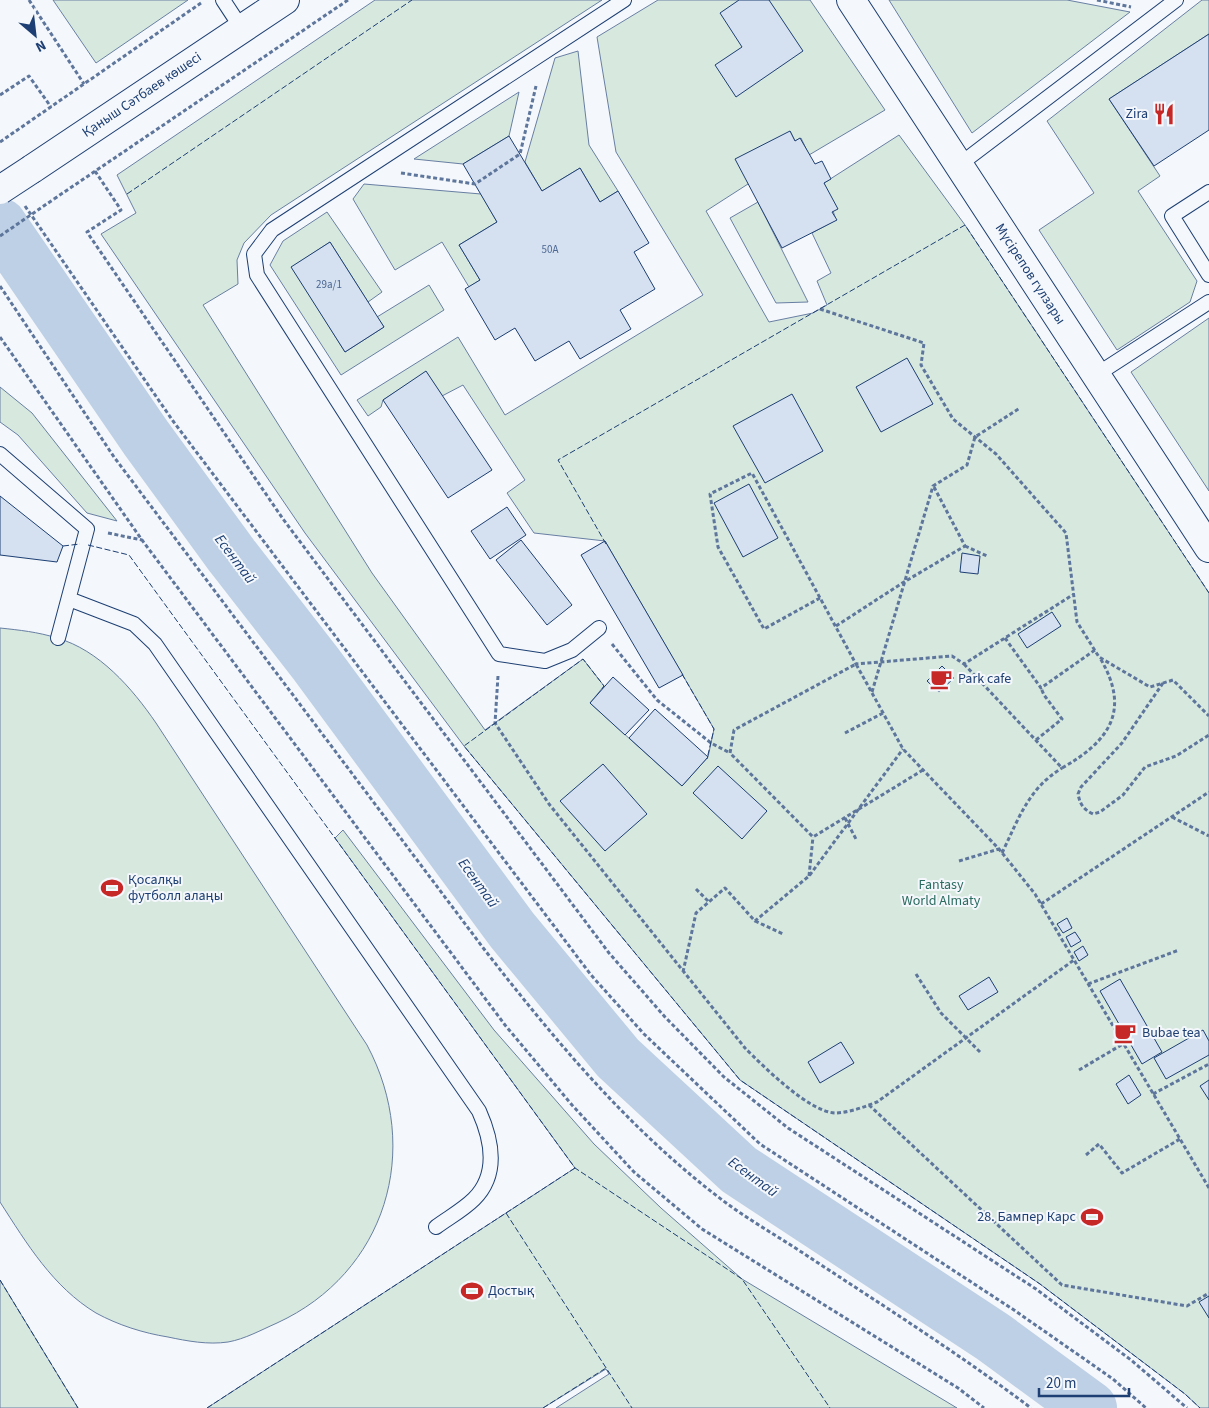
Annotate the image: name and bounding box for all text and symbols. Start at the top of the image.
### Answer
north arrow [10,10,60,60]
text: N [32,35,49,57]
street label: Қаныш Сәтбаев көшесі [78,47,206,143]
restaurant icon: Zira [1151,101,1177,127]
place label: Zira [1125,104,1148,124]
street label: Мүсірепов гүлзары [990,220,1070,328]
house number: 50А [542,242,558,257]
house number: 29а/1 [316,277,342,292]
water label: Есентай [209,530,261,588]
cafe icon: Park cafe [928,666,954,692]
place label: Park cafe [958,669,1011,689]
water label: Есентай [453,854,503,912]
place label: Қосалқы футболл алаңы [128,870,223,906]
sports icon: Қосалқы футболл алаңы [99,875,125,901]
park label: Fantasy World Almaty [902,875,981,911]
cafe icon: Bubae tea [1112,1020,1138,1046]
place label: Bubae tea [1142,1023,1201,1043]
water label: Есентай [724,1152,782,1202]
sports icon: 28. Бампер Карс [1079,1204,1105,1230]
place label: 28. Бампер Карс [977,1207,1077,1227]
sports icon: Достық [459,1278,485,1304]
place label: Достық [488,1281,535,1301]
scale bar [1039,1366,1129,1398]
text: 20 m [1046,1373,1076,1394]

